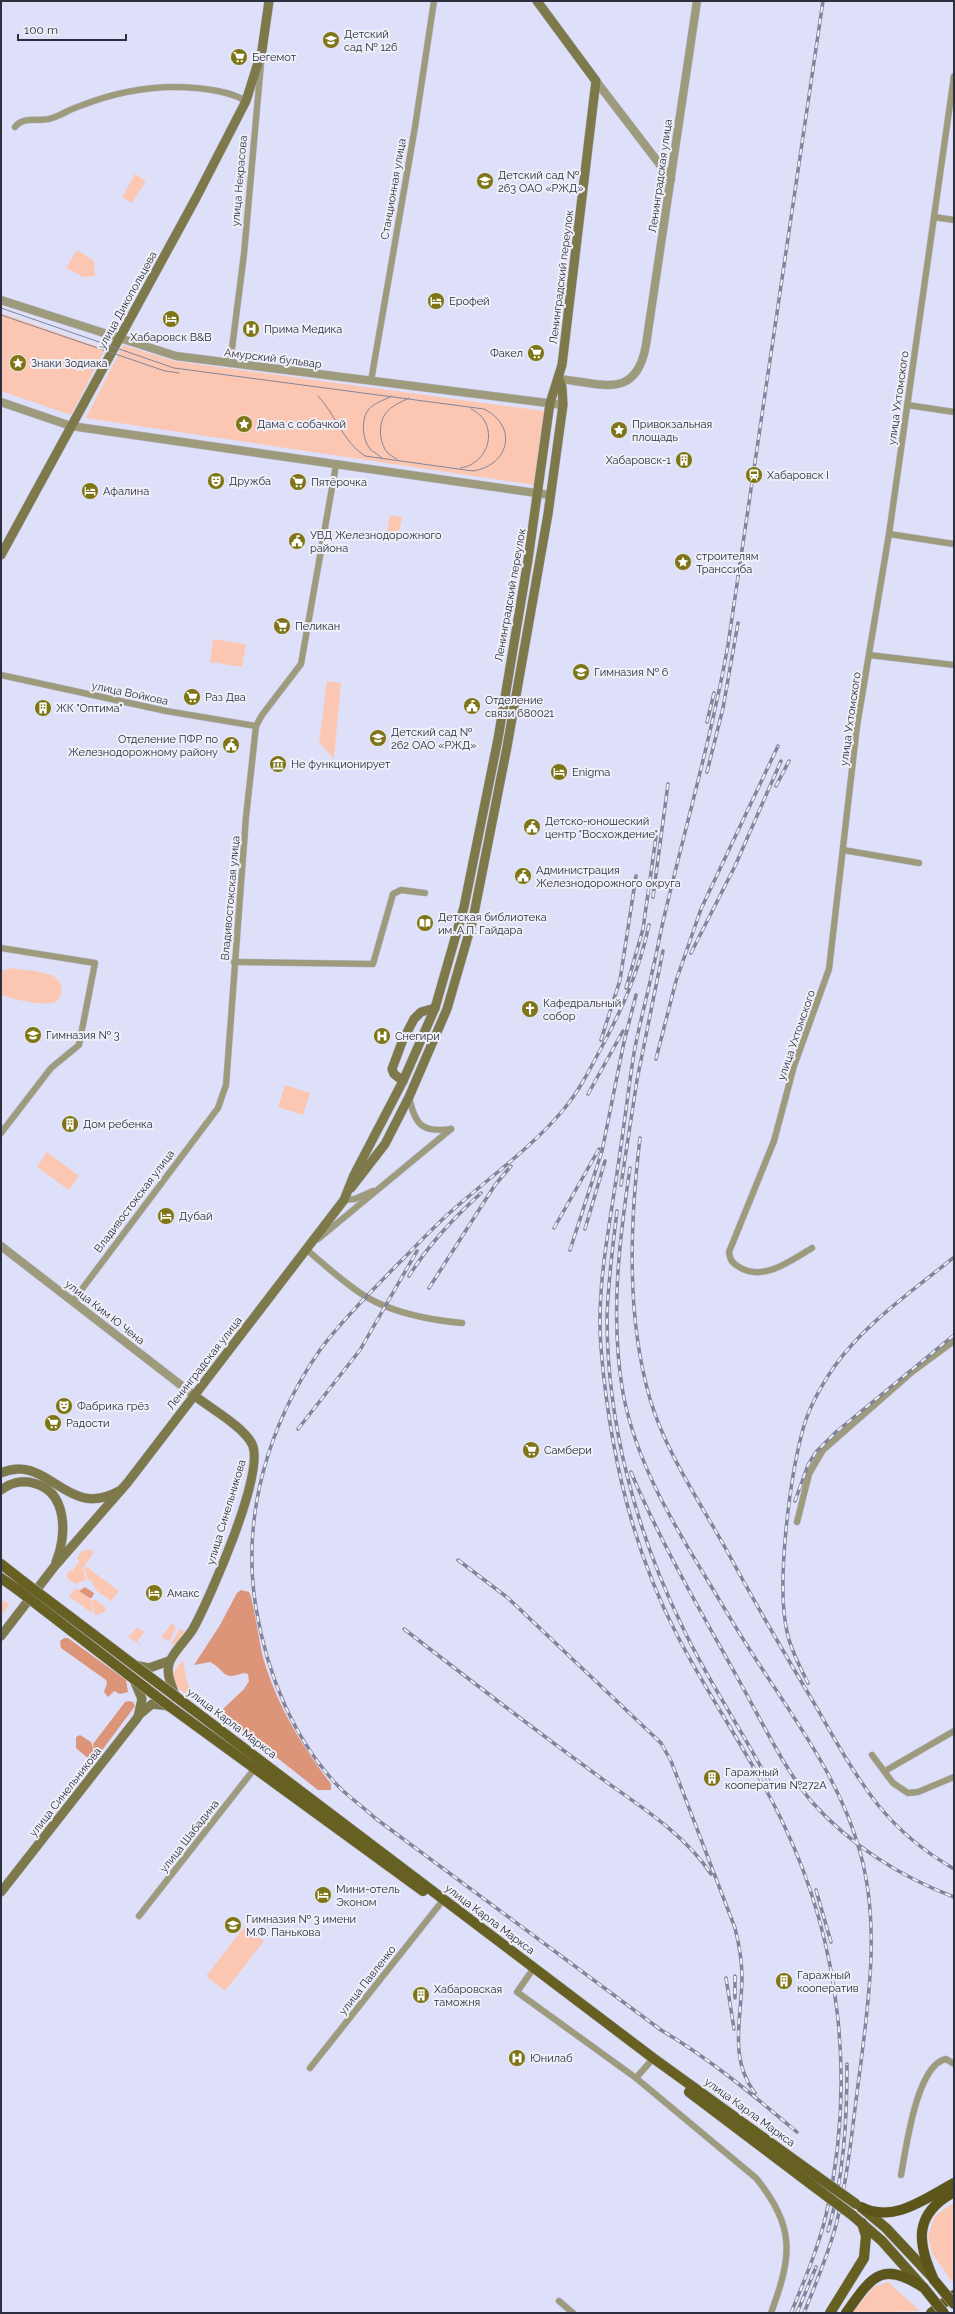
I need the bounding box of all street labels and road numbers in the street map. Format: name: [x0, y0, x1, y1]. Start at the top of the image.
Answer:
street label: Ленинградская улица: [646, 118, 675, 234]
street label: улица Некрасова: [229, 135, 250, 227]
street label: Станционная улица: [378, 137, 409, 241]
street label: Ленинградский переулок: [547, 209, 576, 345]
street label: улица Дикопольцева: [95, 249, 160, 351]
street label: Амурский бульвар: [223, 346, 323, 371]
street label: улица Ухтомского: [885, 350, 912, 446]
street label: Ленинградский переулок: [492, 527, 529, 663]
street label: улица Ухтомского: [837, 671, 864, 767]
street label: улица Войкова: [90, 679, 169, 708]
street label: Владивостокская улица: [219, 835, 242, 961]
street label: улица Ухтомского: [775, 988, 818, 1082]
street label: Владивостокская улица: [92, 1147, 177, 1255]
street label: улица Ким Ю Чена: [62, 1277, 147, 1348]
street label: Ленинградская улица: [164, 1314, 245, 1412]
street label: улица Синельникова: [204, 1458, 249, 1566]
street label: улица Карла Маркса: [184, 1686, 279, 1761]
street label: улица Синельникова: [27, 1745, 104, 1839]
street label: улица Шабадина: [157, 1797, 222, 1875]
street label: улица Карла Маркса: [442, 1882, 537, 1957]
street label: улица Павленко: [336, 1943, 399, 2018]
street label: улица Карла Маркса: [702, 2075, 797, 2150]

